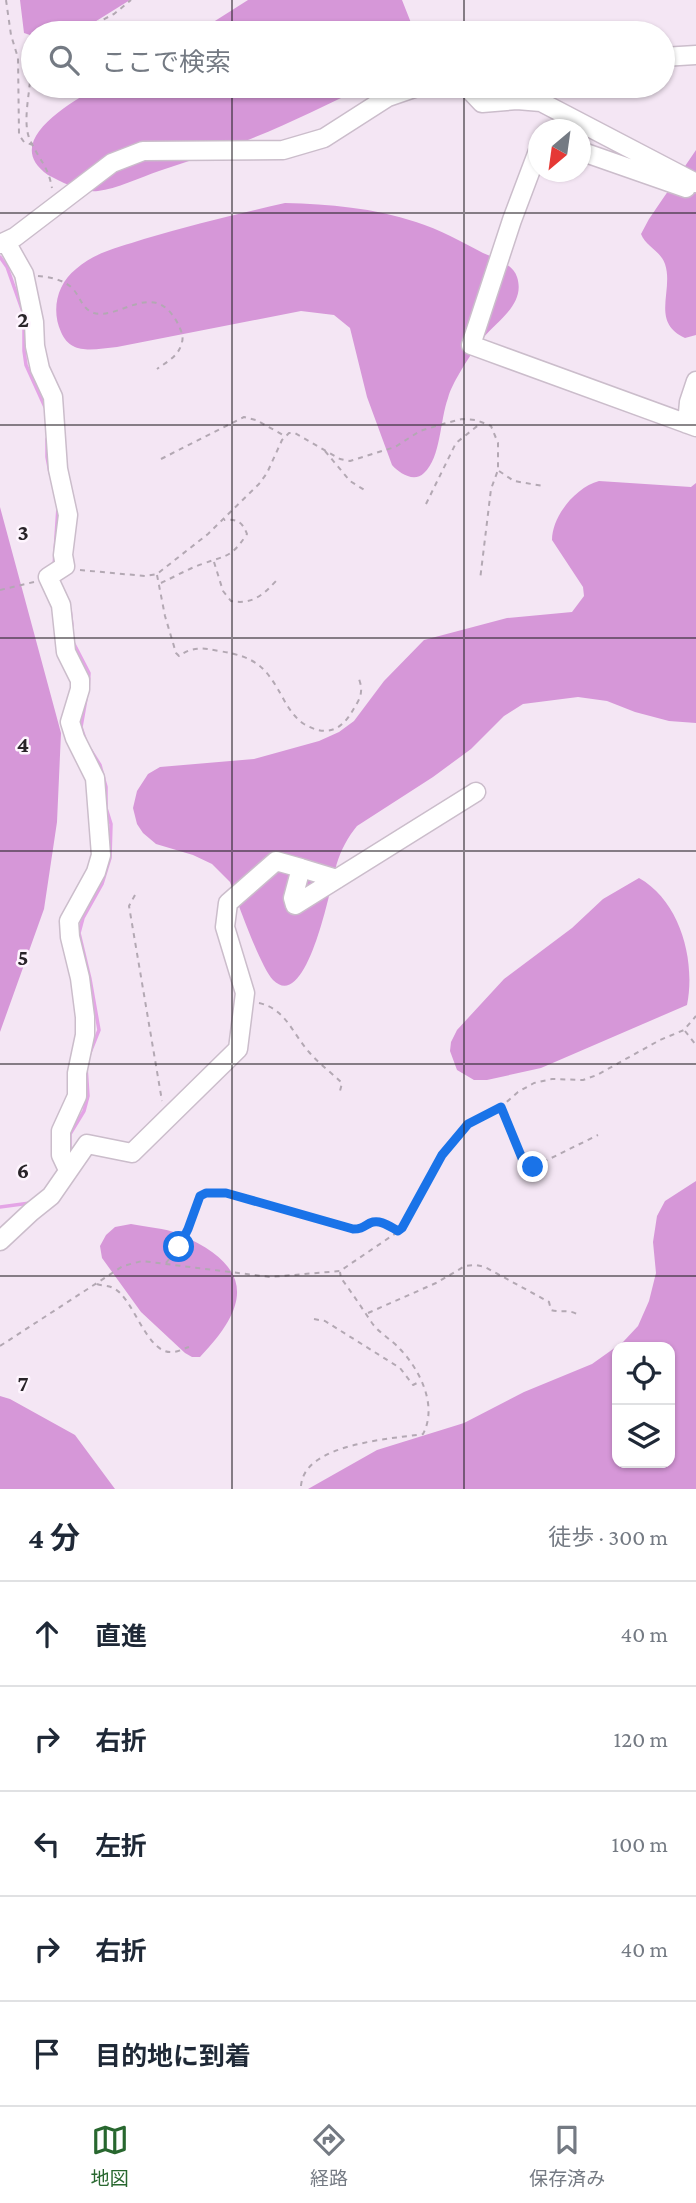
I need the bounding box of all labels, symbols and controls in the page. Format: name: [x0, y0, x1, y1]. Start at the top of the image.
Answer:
search box: [21, 21, 675, 98]
icon: search: [45, 41, 83, 79]
text: ここで検索: [101, 48, 231, 77]
north arrow: [528, 119, 591, 182]
text: 2: [17, 306, 29, 332]
text: 3: [17, 519, 29, 545]
text: 4: [17, 731, 29, 757]
text: 5: [17, 944, 29, 970]
route end: [517, 1151, 548, 1182]
text: 6: [17, 1157, 29, 1183]
route start: [163, 1231, 194, 1262]
map controls: [612, 1342, 675, 1468]
button: locate: [612, 1342, 675, 1405]
text: 7: [17, 1370, 29, 1396]
button: layers: [612, 1405, 675, 1468]
text: 4 分: [28, 1521, 80, 1554]
text: 徒歩 · 300 m: [548, 1524, 668, 1550]
icon: ahead: [28, 1615, 66, 1653]
text: 40 m: [620, 1621, 668, 1647]
text: 直進: [95, 1622, 147, 1651]
icon: right: [28, 1720, 66, 1758]
text: 120 m: [614, 1726, 668, 1752]
text: 右折: [95, 1727, 147, 1756]
icon: left: [28, 1825, 66, 1863]
text: 100 m: [612, 1831, 668, 1857]
text: 左折: [95, 1832, 147, 1861]
icon: right: [28, 1930, 66, 1968]
text: 40 m: [620, 1936, 668, 1962]
text: 右折: [95, 1937, 147, 1966]
icon: arrive: [28, 2035, 66, 2073]
text: 目的地に到着: [95, 2042, 251, 2071]
tab: 地図: [91, 2121, 129, 2190]
tab: 経路: [310, 2121, 348, 2190]
tab: 保存済み: [529, 2121, 605, 2190]

